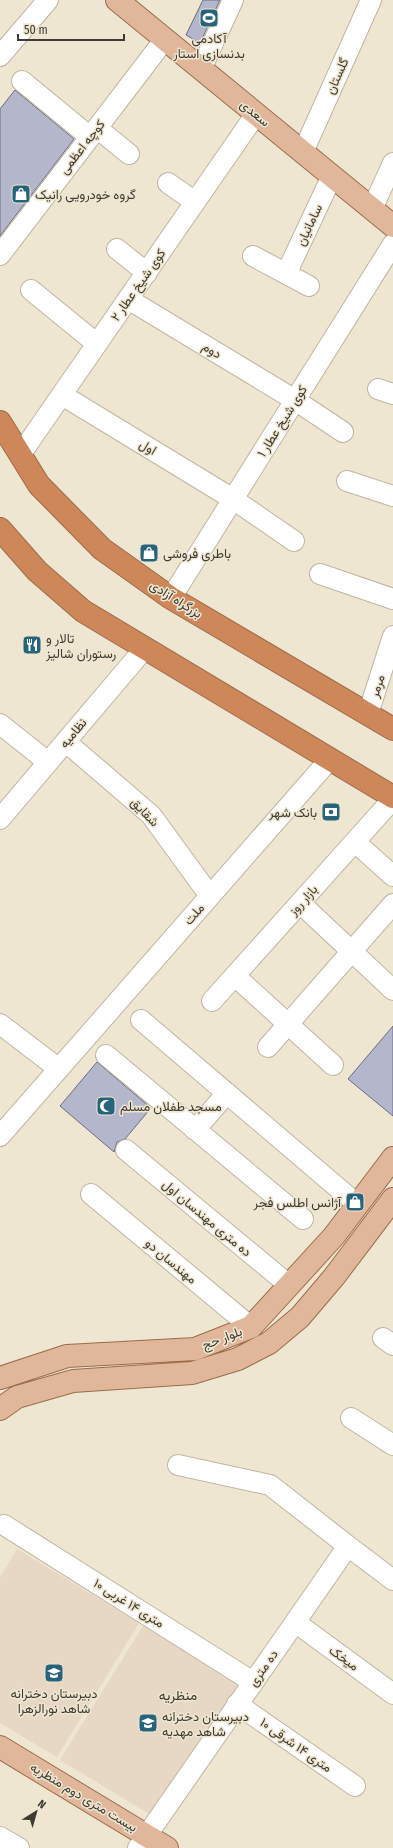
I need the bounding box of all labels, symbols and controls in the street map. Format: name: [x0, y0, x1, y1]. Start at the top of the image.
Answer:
sports icon: آکادمی بدنسازی استار: [198, 7, 220, 29]
scale bar: [18, 16, 124, 42]
text: 50 m: [24, 23, 48, 37]
place label: آکادمی بدنسازی استار: [172, 31, 245, 62]
street label: گلستان: [322, 55, 353, 97]
street label: سعدی: [237, 97, 273, 130]
street label: کوچه اعظمی: [56, 117, 110, 178]
shop icon: گروه خودرویی رانیک: [10, 183, 32, 205]
place label: گروه خودرویی رانیک: [35, 187, 136, 203]
street label: سامانیان: [293, 202, 326, 249]
street label: کوی شیخ عطار ۲: [108, 246, 170, 325]
street label: دوم: [199, 338, 224, 362]
street label: کوی شیخ عطار ۱: [254, 382, 312, 461]
street label: اول: [136, 436, 159, 459]
shop icon: باطری فروشی: [138, 542, 160, 564]
place label: باطری فروشی: [163, 546, 231, 562]
street label: بزرگراه آزادی: [147, 577, 205, 622]
place label: تالار و رستوران شالیز: [45, 631, 116, 662]
restaurant icon: تالار و رستوران شالیز: [21, 634, 43, 656]
street label: مرمر: [366, 673, 389, 700]
street label: نظامیه: [56, 715, 90, 751]
street label: شقایق: [127, 794, 162, 830]
bank icon: بانک شهر: [320, 801, 342, 823]
place label: بانک شهر: [268, 805, 317, 821]
street label: بازار روز: [285, 882, 321, 920]
street label: ملت: [181, 900, 207, 928]
mosque icon: مسجد طفلان مسلم: [95, 1095, 117, 1117]
place label: مسجد طفلان مسلم: [120, 1099, 222, 1115]
street label: ده متری مهندسان اول: [159, 1176, 255, 1260]
shop icon: آژانس اطلس فجر: [344, 1191, 366, 1213]
place label: آژانس اطلس فجر: [253, 1195, 342, 1211]
street label: مهندسان دو: [142, 1235, 200, 1288]
street label: بلوار حج: [200, 1323, 245, 1354]
street label: ۱۰ متری ۱۴ غربی: [90, 1575, 167, 1632]
street label: میخک: [326, 1642, 362, 1674]
street label: ده متری: [245, 1647, 282, 1690]
school or university icon: دبیرستان دخترانه شاهد نورالزهرا: [43, 1662, 65, 1684]
place label: دبیرستان دخترانه شاهد نورالزهرا: [11, 1686, 97, 1717]
district label: منظریه: [159, 1687, 197, 1704]
place label: دبیرستان دخترانه شاهد مهدیه: [162, 1709, 249, 1740]
school or university icon: دبیرستان دخترانه شاهد مهدیه: [137, 1712, 159, 1734]
street label: ۱۰ متری ۱۴ شرقی: [257, 1715, 335, 1776]
street label: بیست متری دوم منظریه: [27, 1759, 140, 1836]
north arrow: [16, 1792, 56, 1832]
text: N: [35, 1797, 48, 1812]

